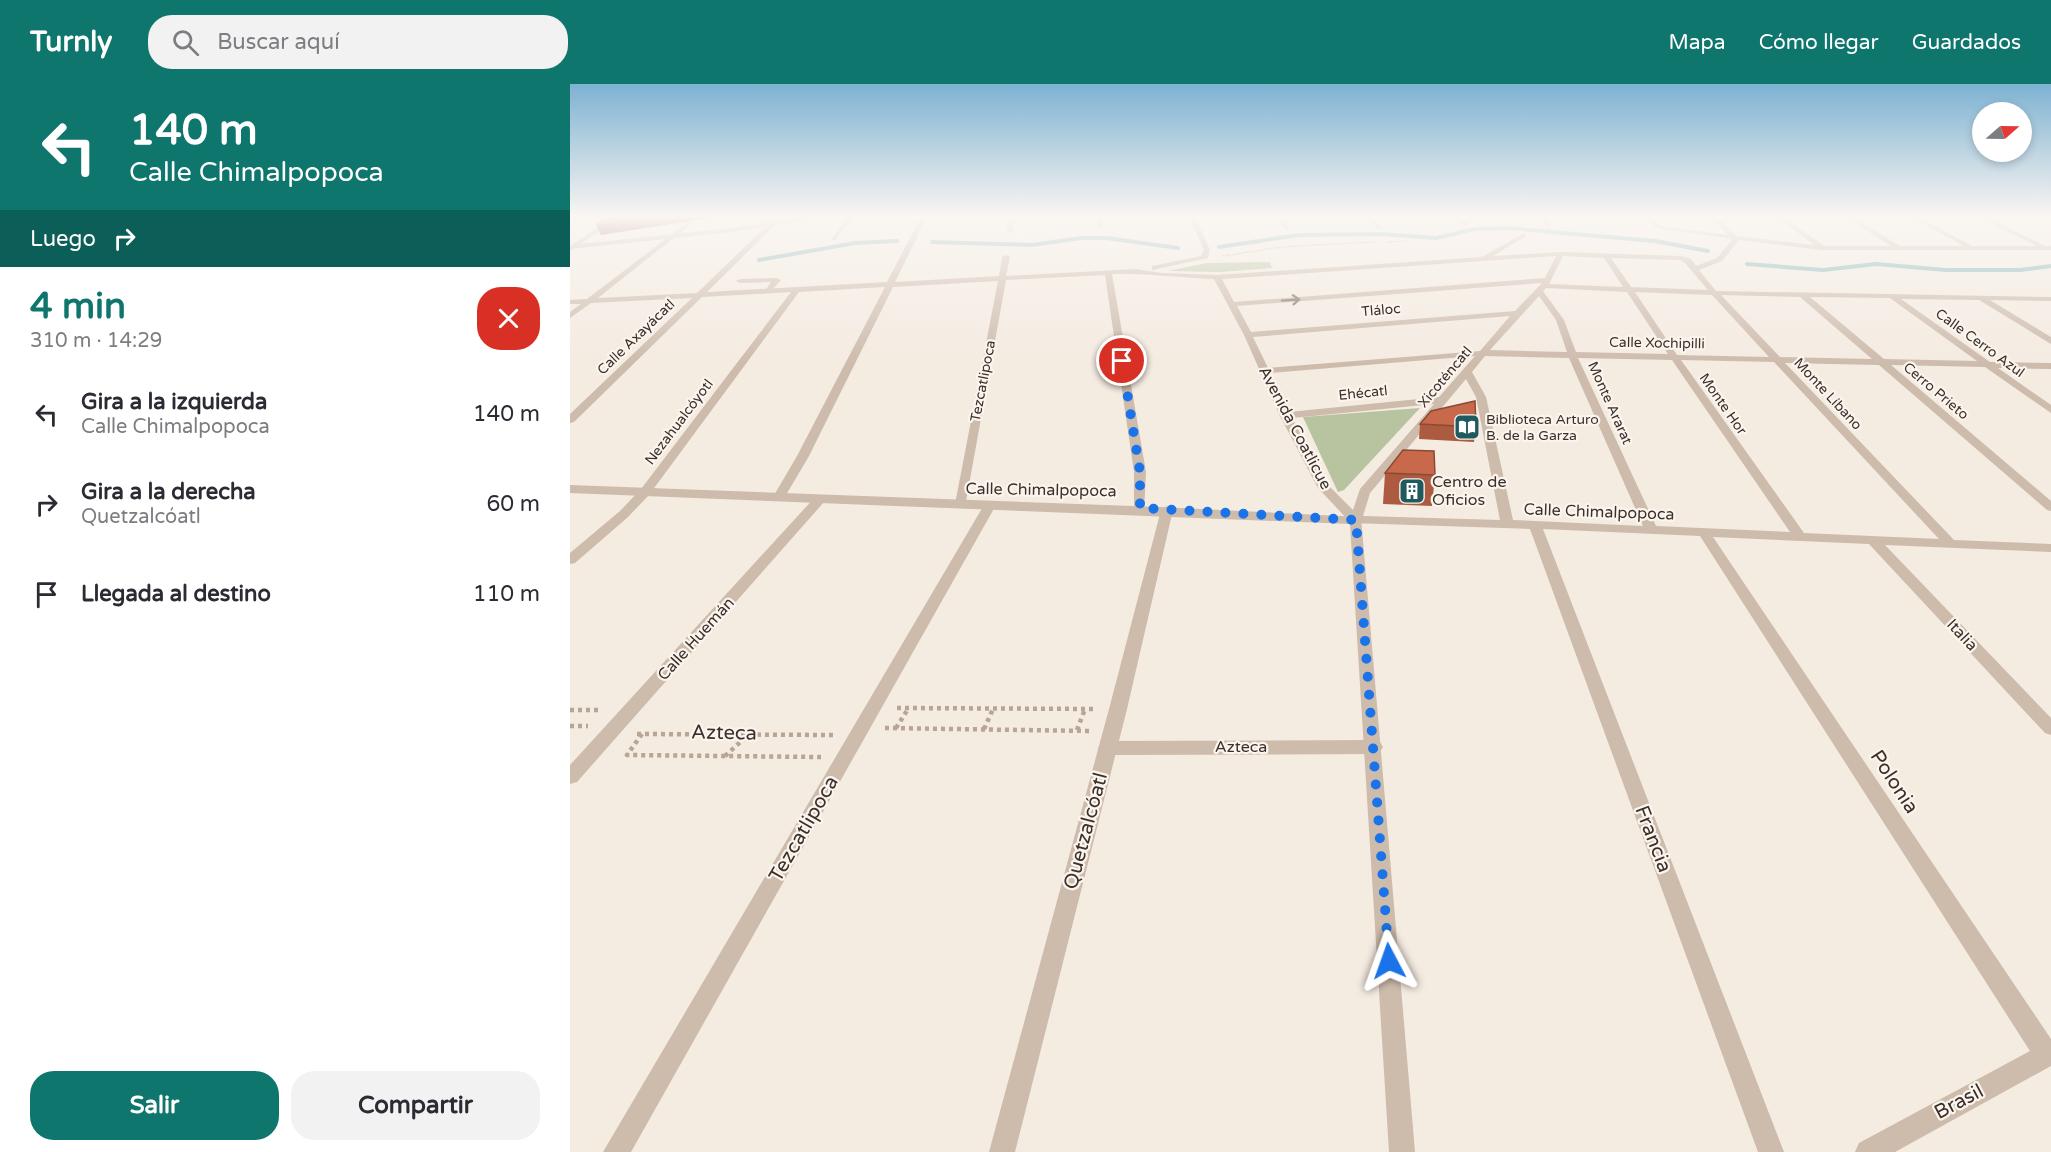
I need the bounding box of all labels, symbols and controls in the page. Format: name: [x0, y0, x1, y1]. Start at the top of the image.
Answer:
search box: [148, 15, 568, 69]
text: Turnly: [30, 25, 112, 59]
icon: search: [169, 26, 202, 59]
text: Buscar aquí: [217, 29, 340, 55]
text: Mapa: [1668, 30, 1726, 55]
text: Cómo llegar: [1759, 30, 1879, 55]
text: Guardados: [1912, 30, 2021, 55]
north arrow: [1972, 102, 2032, 162]
map controls: [1972, 102, 2032, 162]
text: 140 m: [129, 105, 258, 156]
icon: left: [30, 108, 108, 186]
text: Calle Chimalpopoca: [129, 156, 384, 189]
icon: right: [108, 222, 141, 255]
text: Luego: [30, 226, 96, 252]
text: 4 min: [30, 285, 126, 328]
button: close: [477, 287, 540, 350]
one-way arrow: [1280, 294, 1300, 305]
street label: Calle Axayácatl: [594, 296, 678, 378]
street label: Tláloc: [1361, 300, 1401, 320]
street label: Calle Cerro Azul: [1932, 305, 2028, 381]
text: 310 m · 14:29: [30, 329, 162, 353]
street label: Calle Xochipilli: [1609, 334, 1705, 352]
pin: [1096, 335, 1147, 386]
street label: Tezcatlipoca: [967, 339, 999, 423]
street label: Xicoténcatl: [1415, 343, 1475, 411]
icon: arrive: [1105, 344, 1138, 377]
street label: Monte Líbano: [1790, 354, 1866, 434]
street label: Monte Ararat: [1584, 359, 1636, 448]
street label: Cerro Prieto: [1900, 359, 1972, 423]
street label: Avenida Coatlicue: [1254, 363, 1336, 493]
street label: Monte Hor: [1696, 370, 1751, 439]
street label: Nezahualcóyotl: [641, 376, 717, 468]
street label: Ehécatl: [1338, 382, 1388, 404]
text: Gira a la izquierda: [81, 389, 267, 415]
icon: left: [30, 398, 63, 431]
text: 140 m: [473, 401, 540, 427]
place label: Biblioteca Arturo B. de la Garza: [1486, 411, 1599, 444]
library icon: Biblioteca Arturo B. de la Garza: [1452, 412, 1482, 442]
text: Calle Chimalpopoca: [81, 415, 270, 439]
place label: Centro de Oficios: [1432, 472, 1507, 510]
building icon: Centro de Oficios: [1397, 476, 1427, 506]
text: Gira a la derecha: [81, 479, 256, 505]
street label: Calle Chimalpopoca: [965, 479, 1117, 501]
icon: right: [30, 488, 63, 521]
text: 60 m: [486, 491, 540, 517]
street label: Calle Chimalpopoca: [1523, 499, 1675, 525]
text: Quetzalcóatl: [81, 505, 201, 529]
icon: arrive: [30, 578, 63, 611]
text: Llegada al destino: [81, 581, 271, 607]
text: 110 m: [473, 581, 540, 607]
street label: Calle Huemán: [653, 593, 739, 685]
street label: Italia: [1942, 615, 1982, 655]
street label: Azteca: [691, 720, 757, 746]
street label: Azteca: [1215, 737, 1267, 757]
street label: Polonia: [1865, 746, 1923, 818]
street label: Quetzalcóatl: [1059, 770, 1113, 892]
street label: Tezcatlipoca: [764, 772, 844, 886]
street label: Francia: [1629, 802, 1677, 876]
position arrow: [1357, 929, 1421, 993]
button: Salir: [30, 1071, 279, 1140]
button: Compartir: [291, 1071, 540, 1140]
street label: Brasil: [1930, 1079, 1988, 1125]

